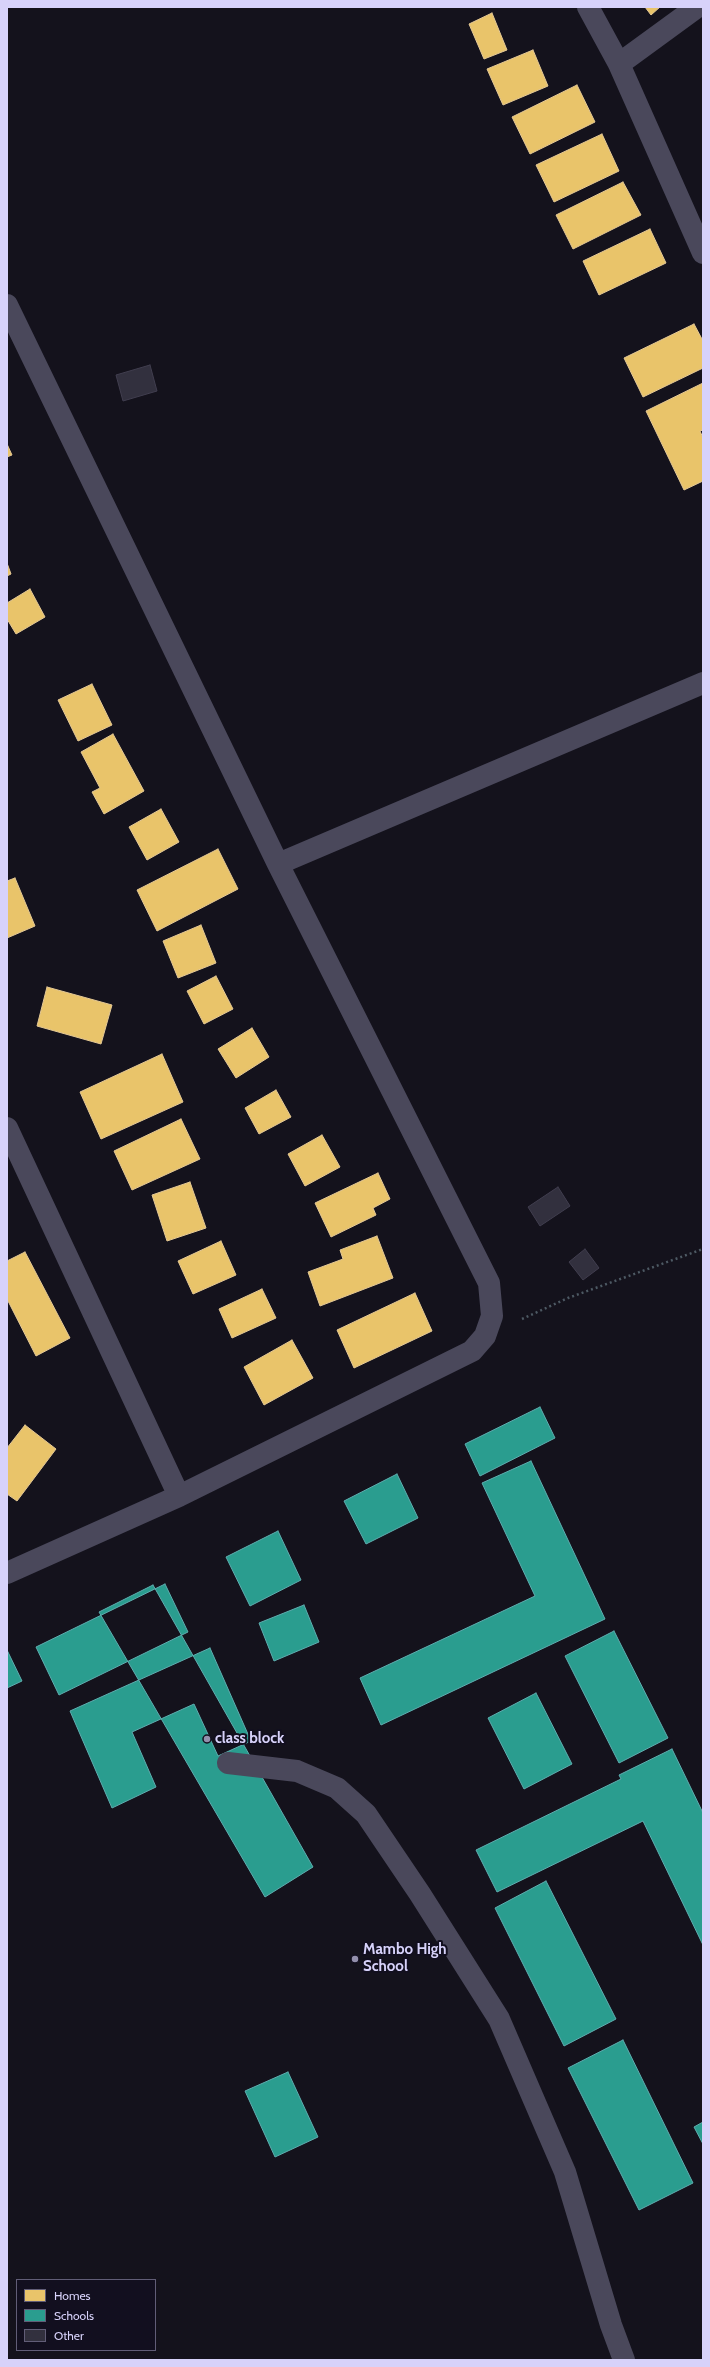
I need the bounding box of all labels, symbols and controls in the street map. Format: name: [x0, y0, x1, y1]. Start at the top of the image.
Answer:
place label: class block: [215, 1730, 284, 1748]
marker: class block: [202, 1734, 212, 1744]
place label: Mambo High School: [363, 1941, 447, 1976]
marker: Mambo High School: [350, 1954, 360, 1964]
legend: [16, 2279, 156, 2351]
text: Homes: [54, 2288, 91, 2303]
text: Schools: [54, 2308, 94, 2323]
text: Other: [54, 2328, 84, 2343]

